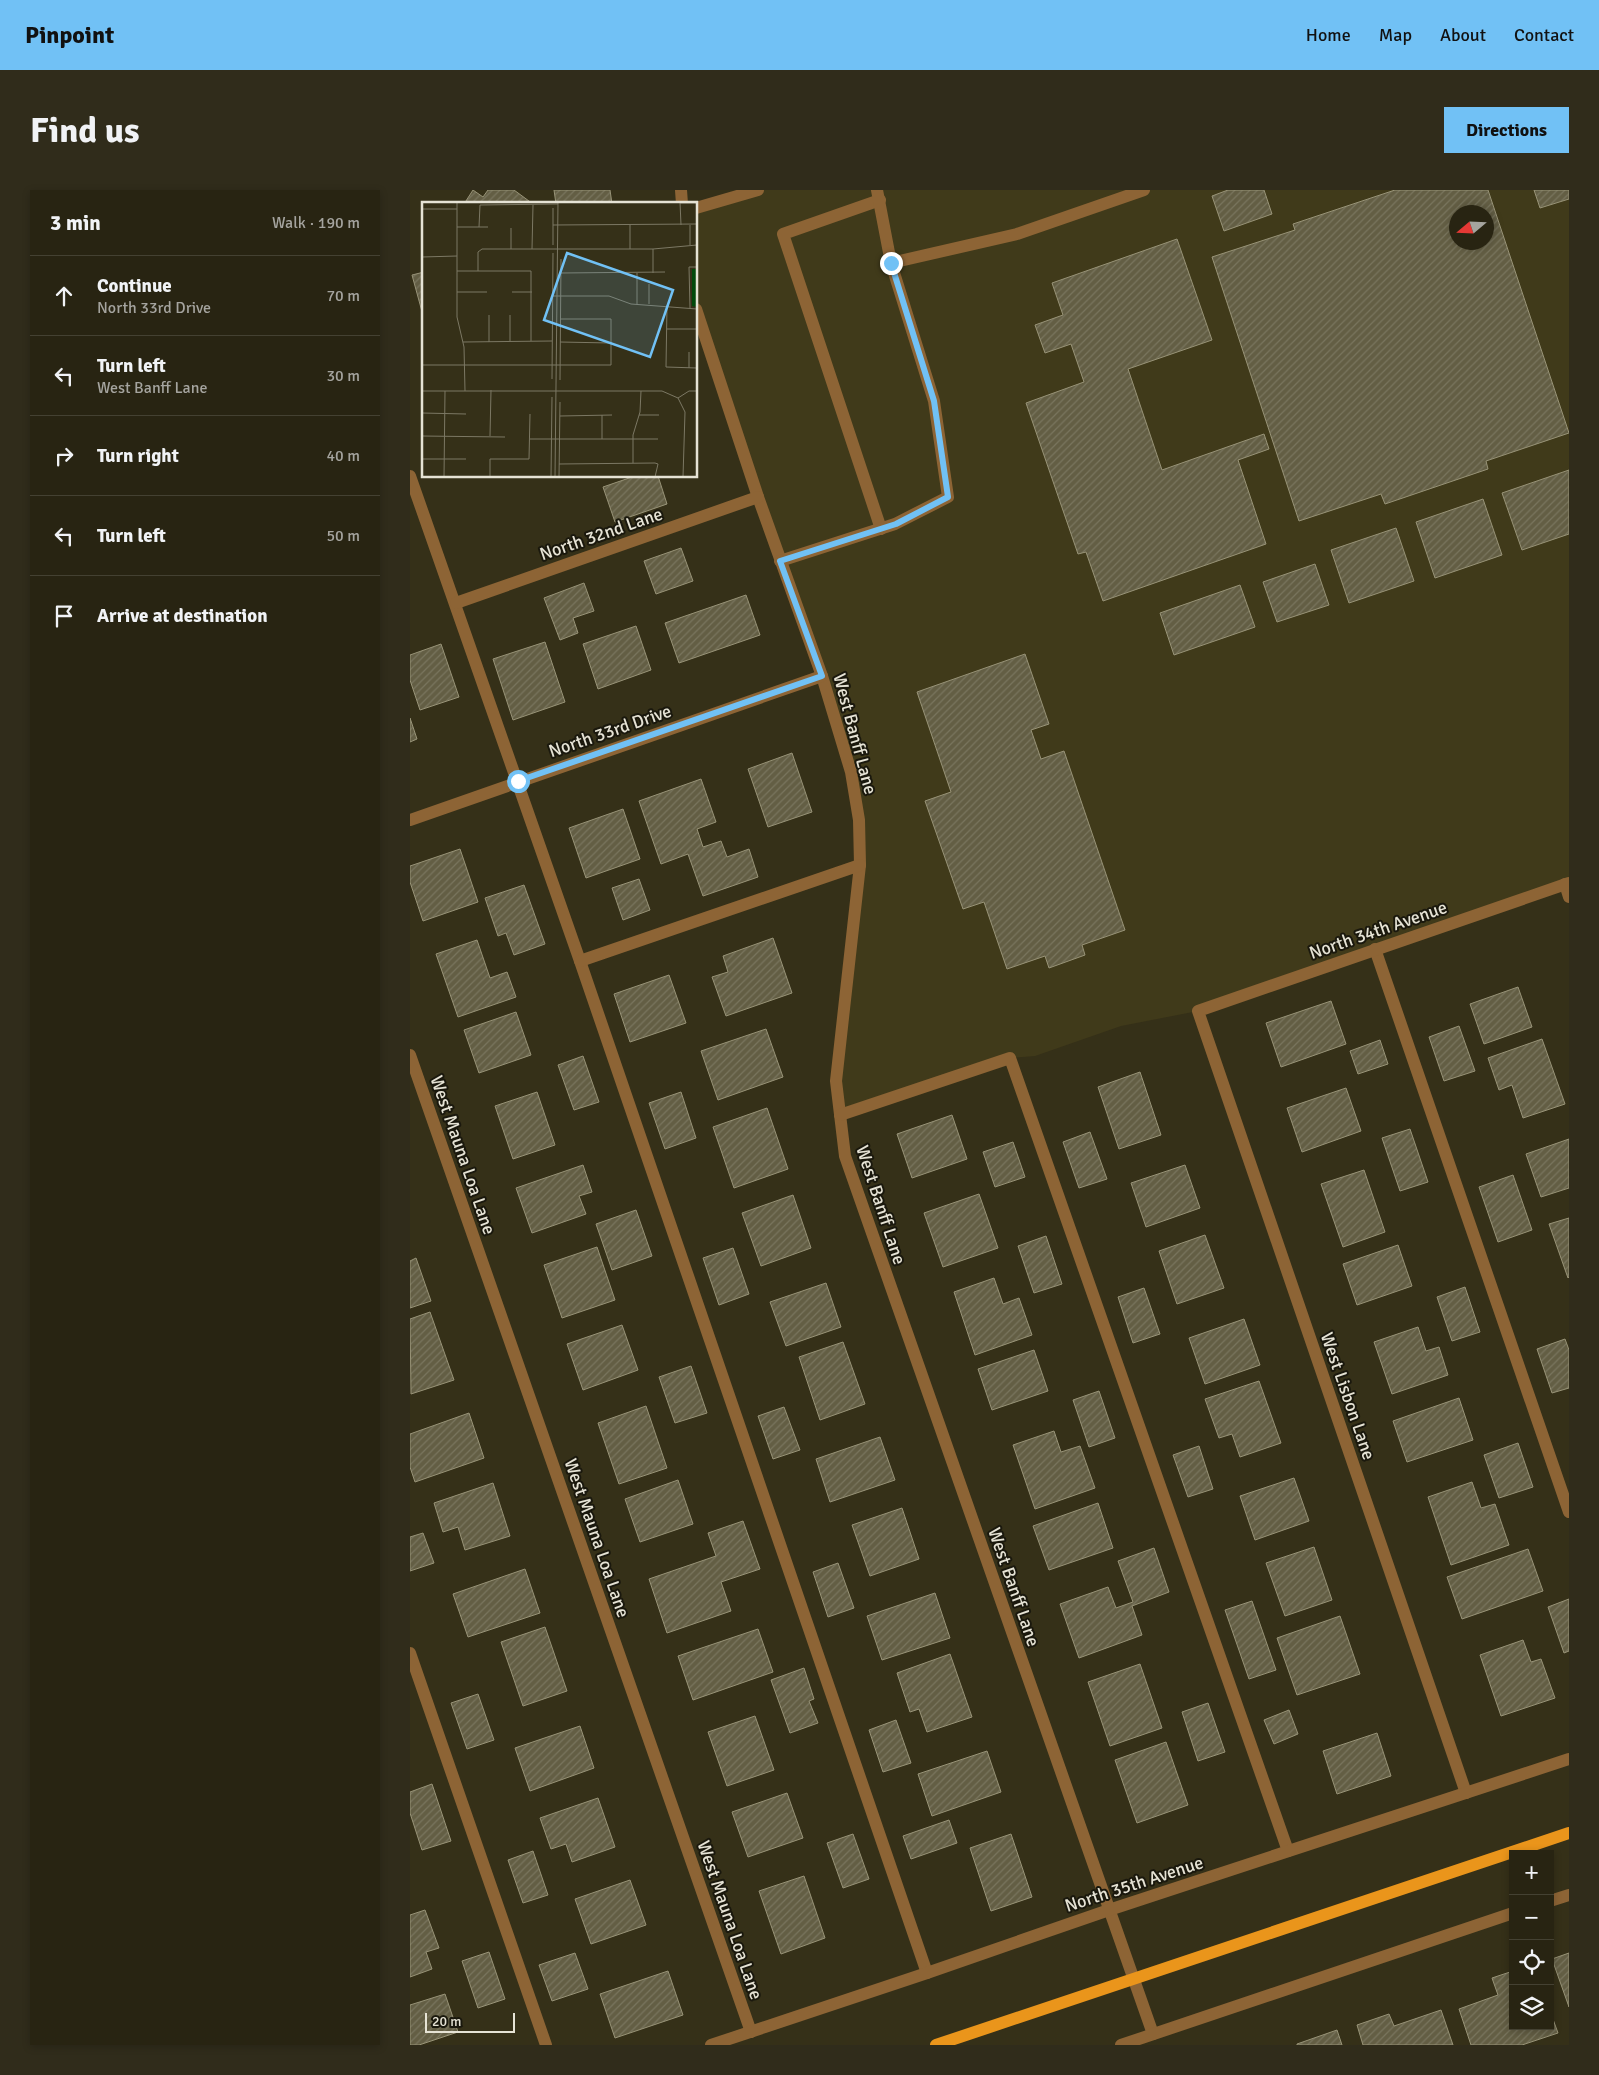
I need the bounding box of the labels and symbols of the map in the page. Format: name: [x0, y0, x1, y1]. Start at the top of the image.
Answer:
inset map: [422, 202, 698, 478]
north arrow: [1449, 205, 1494, 250]
route end: [880, 252, 903, 275]
street label: North 32nd Lane: [537, 503, 665, 565]
street label: West Banff Lane: [828, 671, 882, 797]
street label: North 33rd Drive: [546, 700, 674, 762]
route start: [507, 770, 530, 793]
street label: North 34th Avenue: [1306, 896, 1450, 964]
street label: West Mauna Loa Lane: [425, 1073, 501, 1237]
street label: West Banff Lane: [851, 1143, 911, 1267]
street label: West Lisbon Lane: [1316, 1329, 1380, 1463]
street label: West Mauna Loa Lane: [559, 1456, 635, 1620]
street label: West Banff Lane: [983, 1525, 1045, 1649]
street label: West Mauna Loa Lane: [692, 1838, 768, 2002]
street label: North 35th Avenue: [1062, 1851, 1206, 1917]
scale bar: [425, 2010, 515, 2033]

